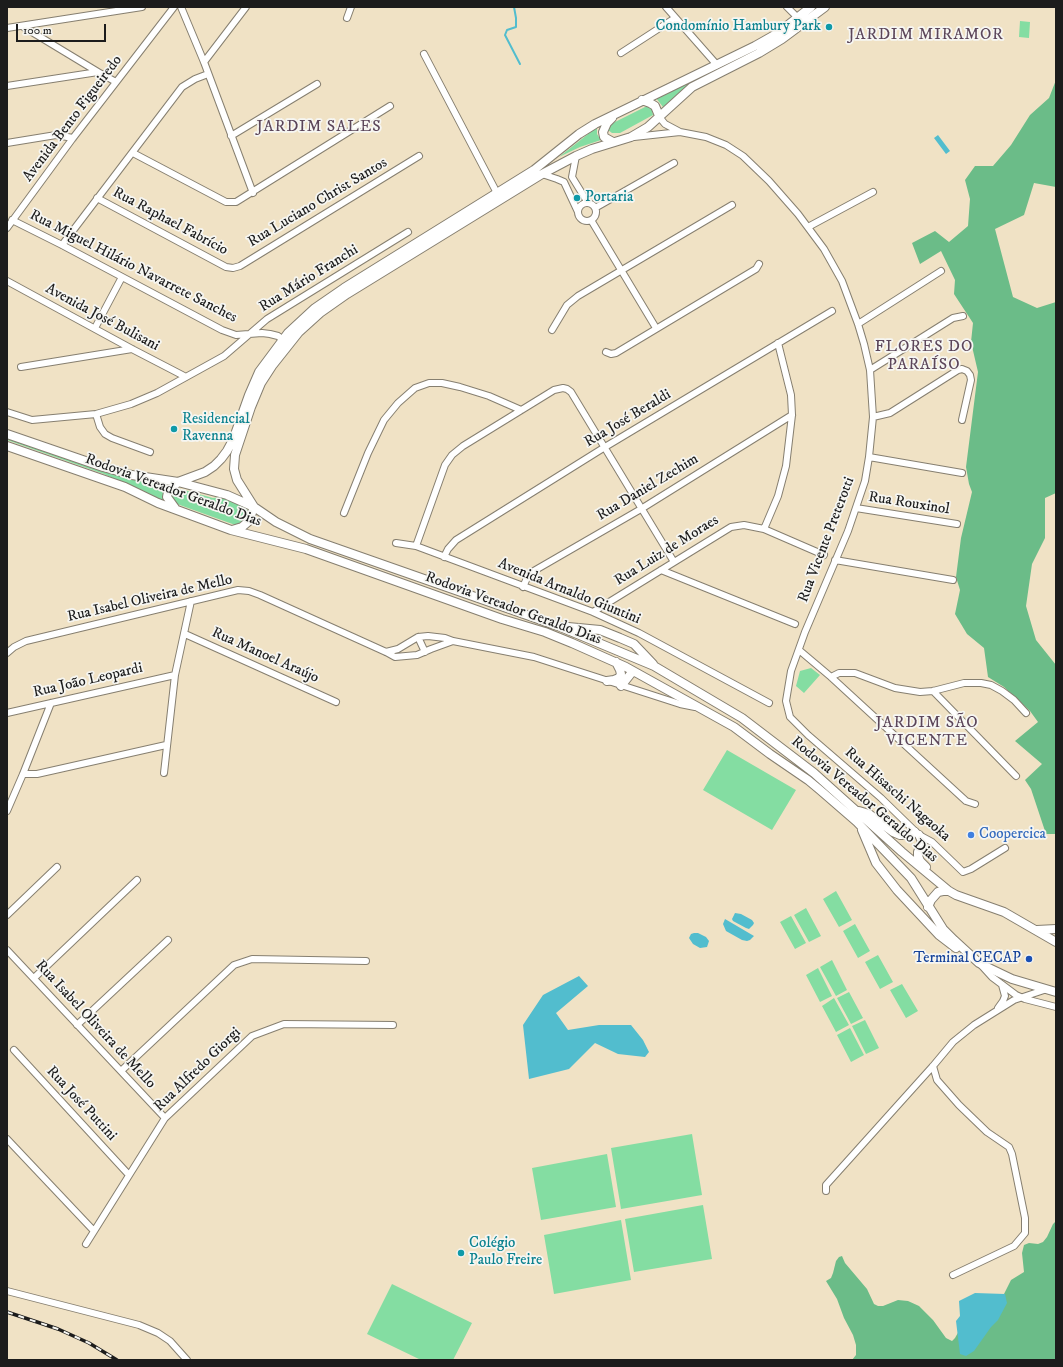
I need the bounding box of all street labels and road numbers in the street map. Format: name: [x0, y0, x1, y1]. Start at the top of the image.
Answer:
street label: Avenida Bento Figueiredo: [20, 52, 126, 186]
street label: Rua Luciano Christ Santos: [245, 154, 391, 252]
street label: Rua Raphael Fabrício: [109, 184, 231, 260]
street label: Rua Miguel Hilário Navarrete Sanches: [26, 207, 240, 327]
street label: Rua Mário Franchi: [256, 241, 362, 317]
street label: Avenida José Bulisani: [42, 280, 162, 356]
street label: Rua José Beraldi: [581, 386, 675, 452]
street label: Rodovia Vereador Geraldo Dias: [82, 451, 264, 531]
street label: Rua Daniel Zechim: [594, 451, 702, 525]
street label: Rua Vicente Preterotti: [795, 475, 859, 605]
street label: Rua Rouxinol: [867, 489, 951, 519]
street label: Rua Luiz de Moraes: [612, 512, 722, 590]
street label: Avenida Arnaldo Giuntini: [495, 555, 643, 629]
street label: Rodovia Vereador Geraldo Dias: [422, 569, 604, 649]
street label: Rua Isabel Oliveira de Mello: [66, 571, 234, 627]
street label: Rua Manoel Araújo: [209, 624, 321, 688]
street label: Rua João Leopardi: [32, 660, 144, 702]
street label: Rodovia Vereador Geraldo Dias: [787, 733, 941, 867]
street label: Rua Hisaschi Nagaoka: [840, 744, 954, 846]
street label: Rua Isabel Oliveira de Mello: [31, 957, 159, 1093]
street label: Rua Alfredo Giorgi: [151, 1024, 245, 1116]
street label: Rua José Puttini: [42, 1063, 120, 1145]

